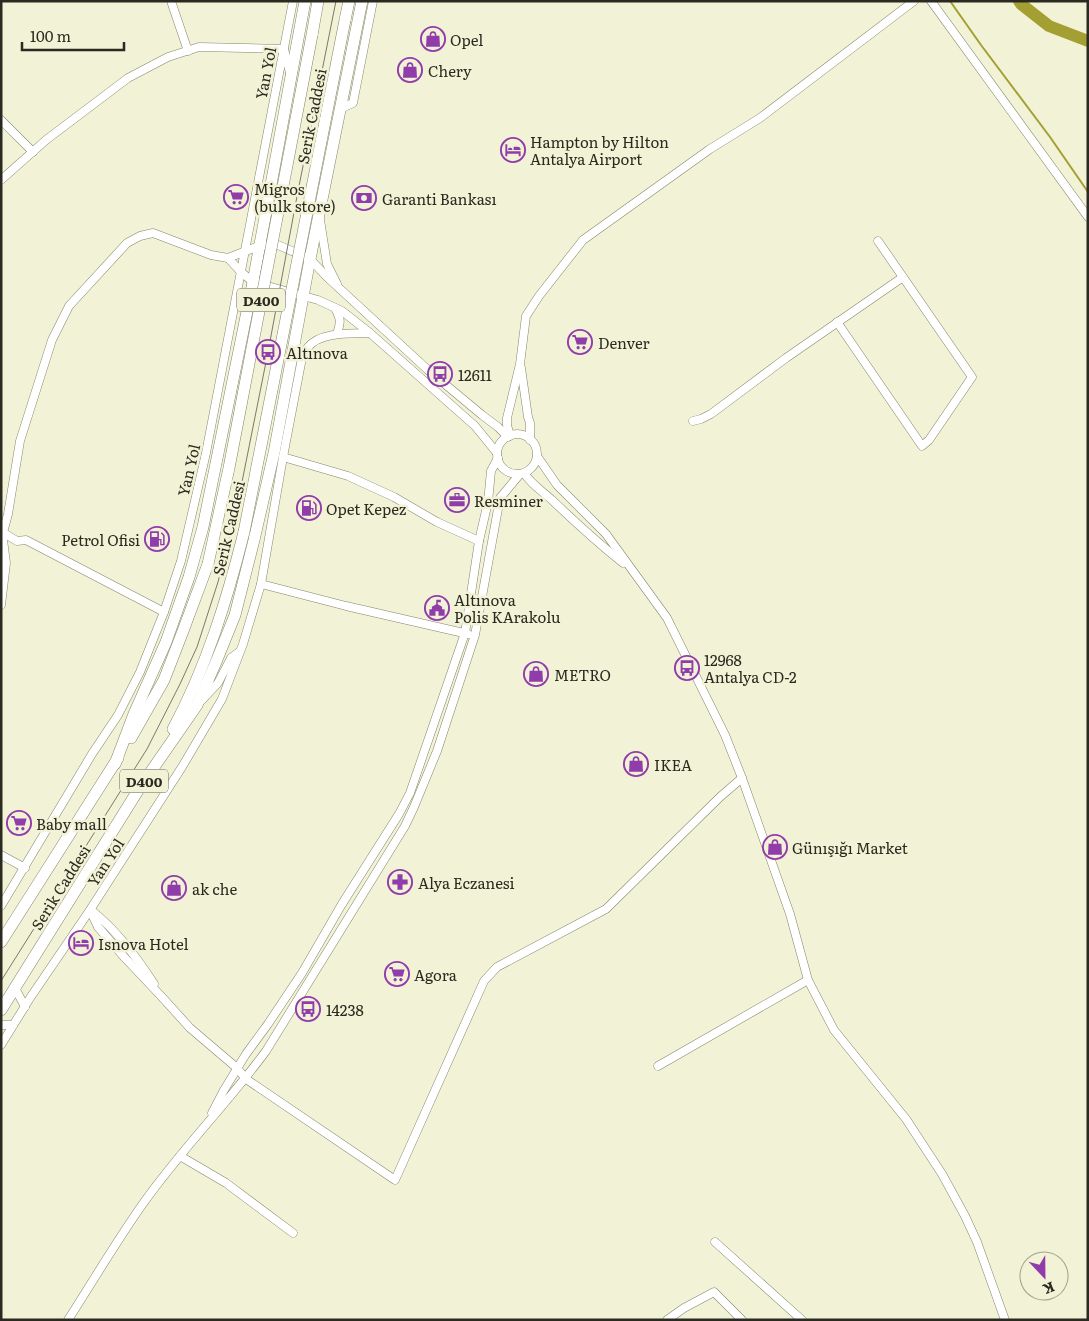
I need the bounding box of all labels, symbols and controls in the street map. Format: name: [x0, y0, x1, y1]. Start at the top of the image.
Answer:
scale bar: [22, 20, 125, 52]
text: 100 m: [30, 24, 71, 47]
shop icon: Opel: [420, 26, 446, 52]
place label: Opel: [450, 28, 483, 51]
street label: Yan Yol: [249, 45, 281, 101]
shop icon: Chery: [397, 57, 423, 83]
place label: Chery: [428, 59, 472, 82]
street label: Serik Caddesi: [290, 66, 332, 166]
place label: Hampton by Hilton Antalya Airport: [530, 130, 669, 170]
hotel icon: Hampton by Hilton Antalya Airport: [500, 137, 526, 163]
place label: Migros (bulk store): [254, 177, 336, 217]
supermarket icon: Migros (bulk store): [223, 184, 249, 210]
bank icon: Garanti Bankası: [351, 185, 377, 211]
place label: Garanti Bankası: [382, 187, 496, 210]
road number: D400: [237, 288, 285, 312]
supermarket icon: Denver: [567, 329, 593, 355]
place label: Denver: [598, 331, 650, 354]
bus stop icon: Altınova: [255, 339, 281, 365]
place label: Altınova: [286, 341, 349, 364]
bus stop icon: 12611: [427, 361, 453, 387]
place label: 12611: [458, 363, 492, 386]
street label: Yan Yol: [171, 442, 205, 498]
street label: Serik Caddesi: [206, 478, 250, 578]
office icon: Resminer: [444, 487, 470, 513]
place label: Resminer: [474, 489, 543, 512]
fuel station icon: Opet Kepez: [296, 495, 322, 521]
place label: Opet Kepez: [326, 497, 406, 520]
fuel station icon: Petrol Ofisi: [144, 526, 170, 552]
place label: Petrol Ofisi: [61, 528, 140, 551]
place label: Altınova Polis KArakolu: [454, 588, 561, 628]
public building icon: Altınova Polis KArakolu: [424, 595, 450, 621]
place label: 12968 Antalya CD-2: [704, 648, 797, 688]
bus stop icon: 12968 Antalya CD-2: [674, 655, 700, 681]
shop icon: METRO: [523, 661, 549, 687]
place label: METRO: [554, 663, 611, 686]
shop icon: IKEA: [623, 751, 649, 777]
place label: IKEA: [654, 753, 692, 776]
road number: D400: [120, 769, 168, 792]
supermarket icon: Baby mall: [6, 810, 32, 836]
place label: Baby mall: [36, 812, 107, 835]
street label: Yan Yol: [81, 834, 129, 890]
shop icon: Günışığı Market: [762, 834, 788, 860]
place label: Günışığı Market: [792, 836, 908, 859]
street label: Serik Caddesi: [25, 840, 95, 934]
pharmacy icon: Alya Eczanesi: [387, 869, 413, 895]
place label: Alya Eczanesi: [418, 871, 515, 894]
shop icon: ak che: [161, 875, 187, 901]
place label: ak che: [192, 877, 237, 900]
hotel icon: Isnova Hotel: [68, 930, 94, 956]
place label: Isnova Hotel: [98, 932, 189, 955]
supermarket icon: Agora: [384, 961, 410, 987]
place label: Agora: [414, 963, 458, 986]
bus stop icon: 14238: [295, 996, 321, 1022]
place label: 14238: [326, 998, 364, 1021]
north arrow: [1019, 1251, 1069, 1301]
text: K: [1040, 1278, 1058, 1300]

